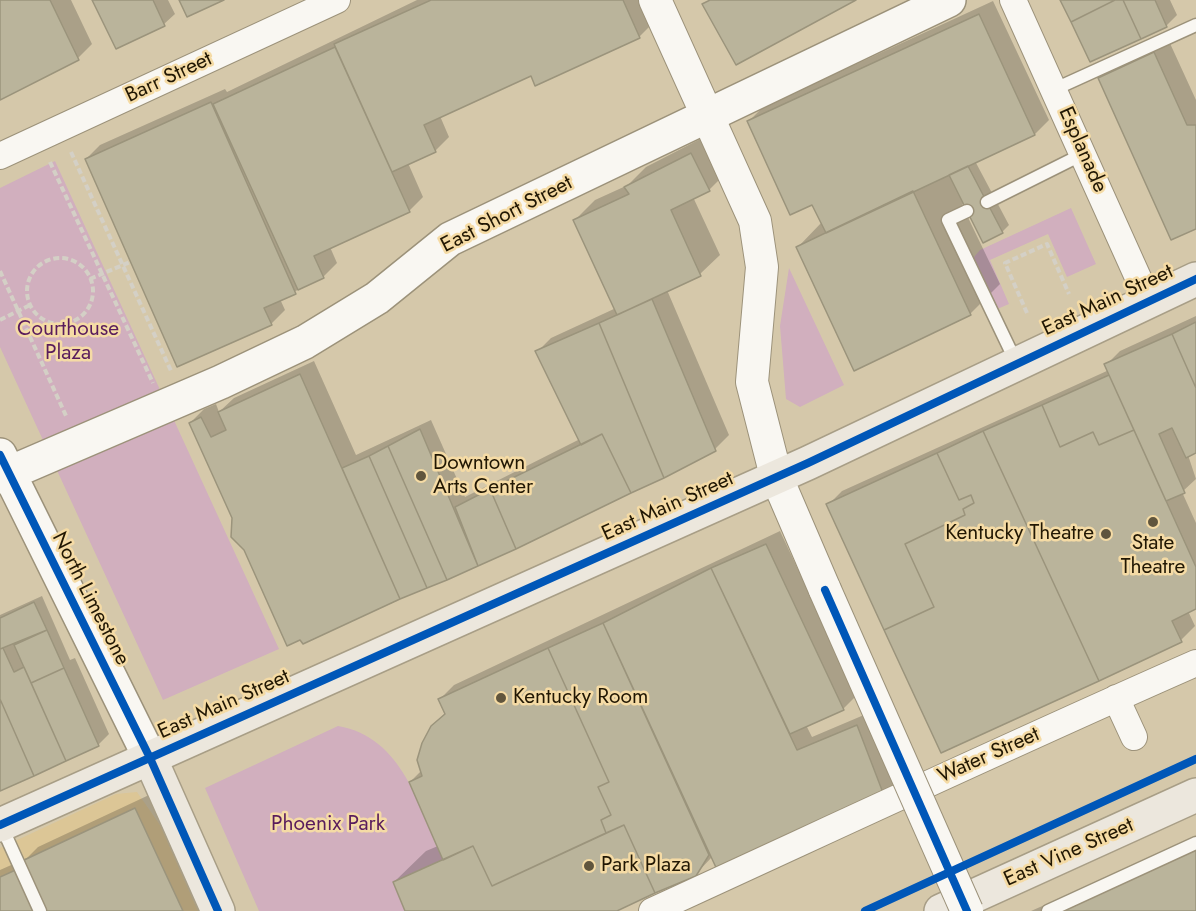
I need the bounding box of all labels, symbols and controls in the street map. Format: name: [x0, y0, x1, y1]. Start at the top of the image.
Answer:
street label: Barr Street: [122, 47, 216, 109]
street label: Esplanade: [1052, 103, 1112, 197]
street label: East Short Street: [437, 171, 577, 259]
street label: East Main Street: [1039, 260, 1177, 342]
park label: Courthouse Plaza: [17, 317, 119, 367]
place label: Downtown Arts Center: [433, 451, 533, 501]
street label: East Main Street: [598, 467, 738, 547]
marker: Downtown Arts Center: [414, 469, 428, 483]
marker: State Theatre: [1146, 515, 1160, 529]
place label: Kentucky Theatre: [945, 521, 1094, 547]
marker: Kentucky Theatre: [1099, 527, 1113, 541]
street label: North Limestone: [46, 528, 134, 670]
place label: State Theatre: [1121, 531, 1185, 581]
street label: East Main Street: [154, 665, 294, 745]
place label: Kentucky Room: [513, 685, 648, 711]
marker: Kentucky Room: [494, 691, 508, 705]
street label: Water Street: [934, 722, 1044, 790]
park label: Phoenix Park: [271, 812, 385, 838]
street label: East Vine Street: [1000, 813, 1138, 893]
place label: Park Plaza: [601, 853, 691, 879]
marker: Park Plaza: [582, 859, 596, 873]

